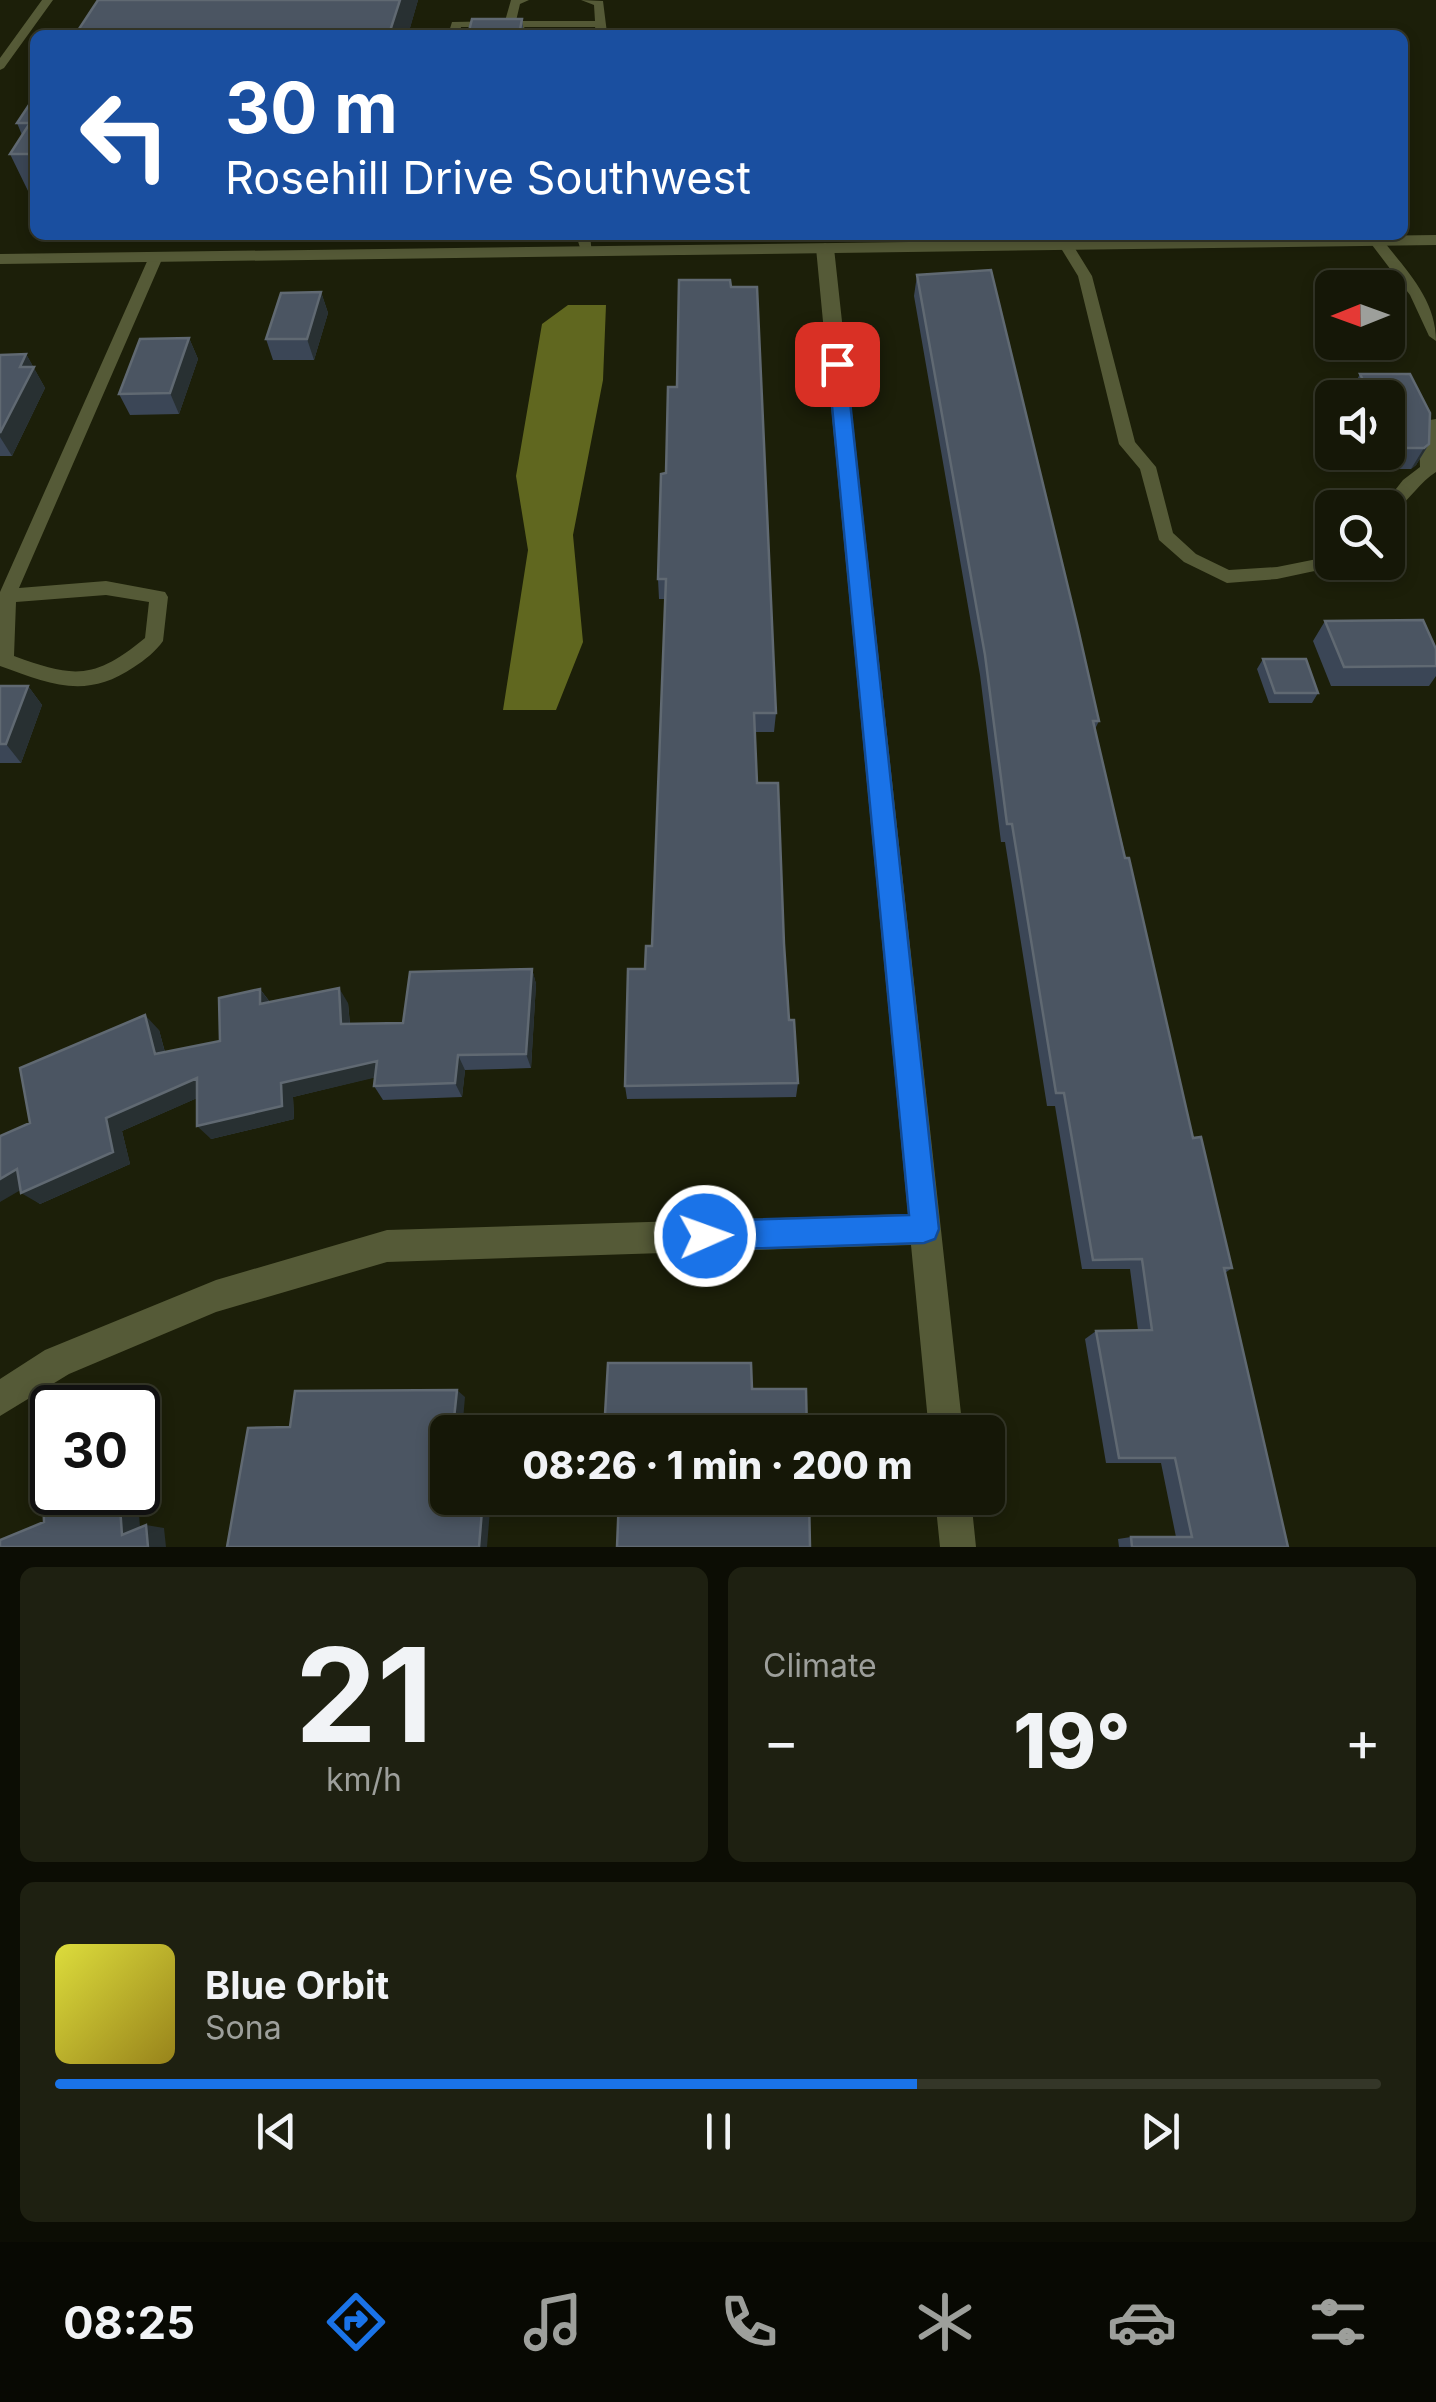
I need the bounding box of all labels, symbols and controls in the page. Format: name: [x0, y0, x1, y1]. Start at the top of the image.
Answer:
text: 30 m: [225, 65, 398, 150]
icon: left: [60, 70, 190, 200]
text: Rosehill Drive Southwest: [225, 150, 751, 205]
north arrow: [1315, 270, 1405, 360]
map controls: [1315, 270, 1405, 580]
pin: [795, 322, 880, 407]
icon: arrive: [810, 337, 865, 392]
button: sound: [1315, 380, 1405, 470]
button: search: [1315, 490, 1405, 580]
position arrow: [653, 1184, 757, 1288]
speed limit sign: 30: [30, 1385, 160, 1515]
text: 08:26 · 1 min · 200 m: [523, 1442, 912, 1488]
text: 21: [295, 1616, 433, 1773]
text: Climate: [763, 1646, 877, 1685]
text: 19°: [1013, 1695, 1131, 1786]
text: −: [763, 1708, 799, 1774]
text: +: [1345, 1708, 1381, 1774]
text: km/h: [326, 1760, 402, 1799]
text: Blue Orbit: [205, 1962, 389, 2008]
text: Sona: [205, 2008, 282, 2047]
icon: previous: [249, 2104, 304, 2159]
icon: pause: [691, 2104, 746, 2159]
icon: next: [1133, 2104, 1188, 2159]
icon: directions: [321, 2287, 391, 2357]
icon: music: [518, 2287, 588, 2357]
icon: phone: [714, 2287, 784, 2357]
icon: climate: [910, 2287, 980, 2357]
icon: car: [1107, 2287, 1177, 2357]
icon: filters: [1303, 2287, 1373, 2357]
text: 08:25: [63, 2295, 195, 2350]

